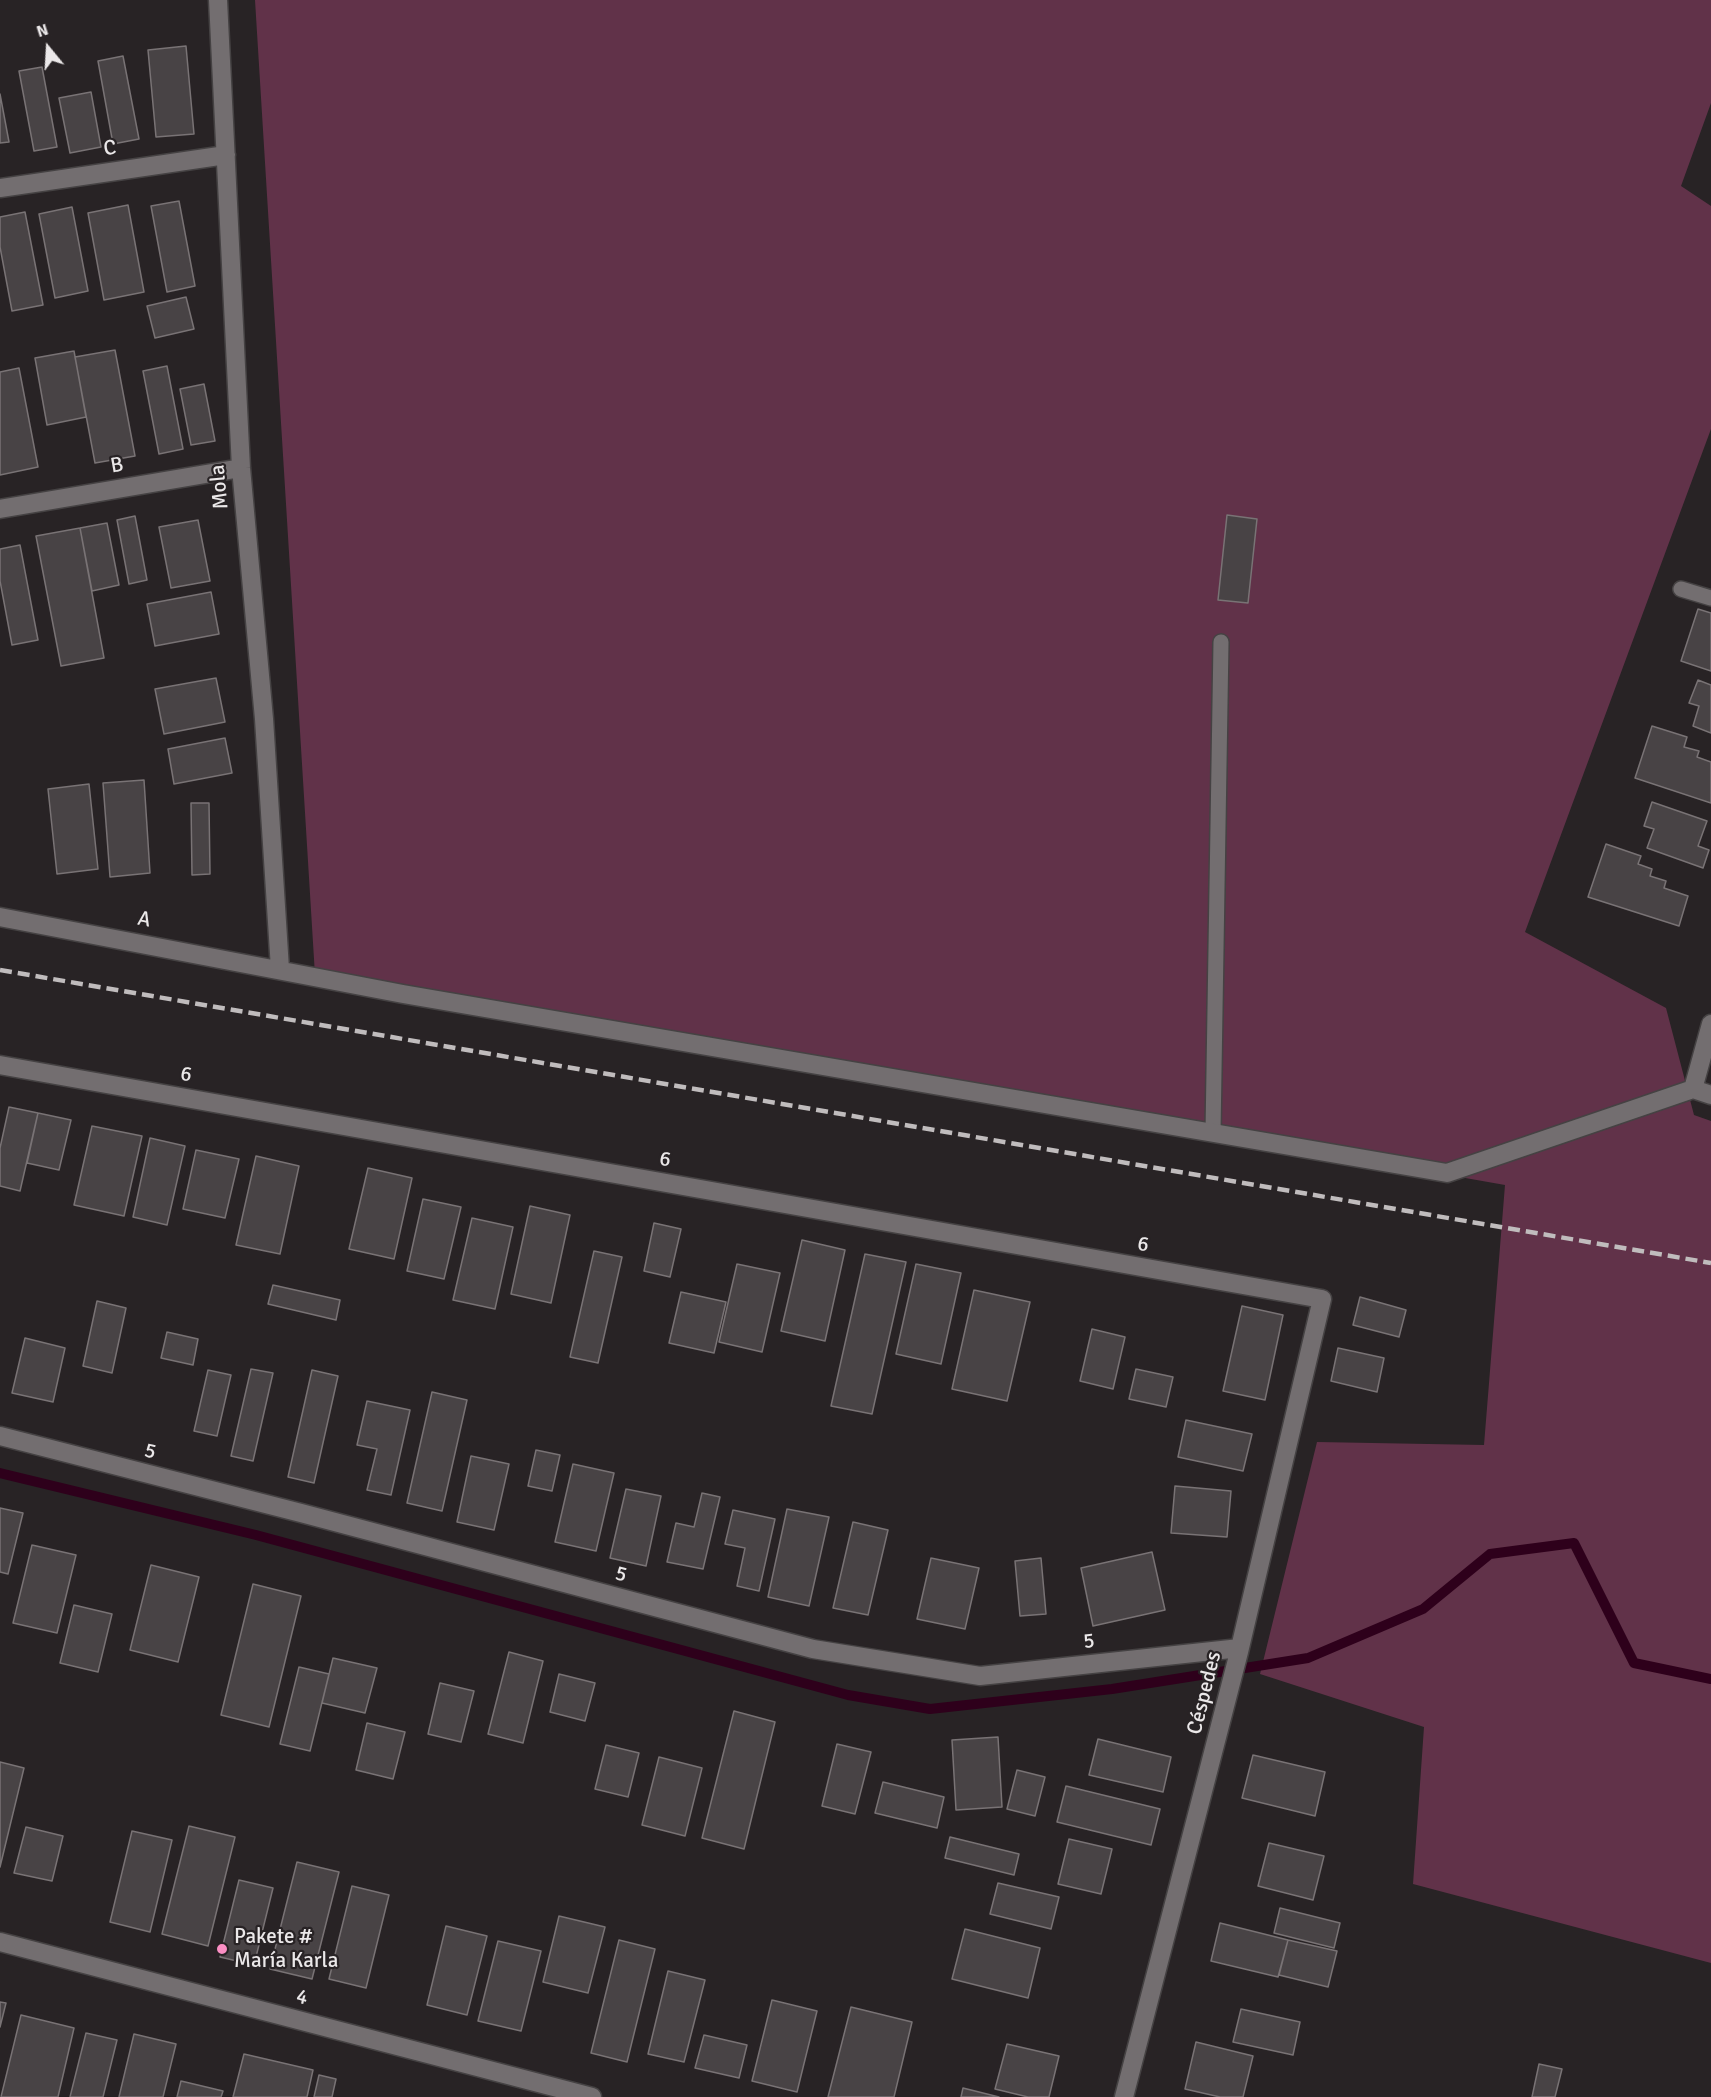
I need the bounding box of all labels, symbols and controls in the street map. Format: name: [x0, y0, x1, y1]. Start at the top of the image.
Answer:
north arrow: [18, 18, 78, 78]
text: N: [34, 20, 51, 42]
street label: C: [102, 136, 118, 162]
street label: B: [109, 452, 125, 480]
street label: Mola: [205, 464, 235, 510]
street label: A: [135, 906, 153, 934]
street label: 6: [178, 1062, 194, 1088]
street label: 6: [657, 1147, 673, 1173]
street label: 6: [1135, 1232, 1151, 1258]
street label: 5: [141, 1438, 159, 1466]
street label: 5: [612, 1561, 630, 1589]
street label: 5: [1082, 1629, 1096, 1655]
street label: Céspedes: [1183, 1649, 1227, 1737]
place label: Pakete # María Karla: [234, 1924, 338, 1974]
marker: Pakete # María Karla: [215, 1942, 229, 1956]
street label: 4: [293, 1984, 311, 2012]

